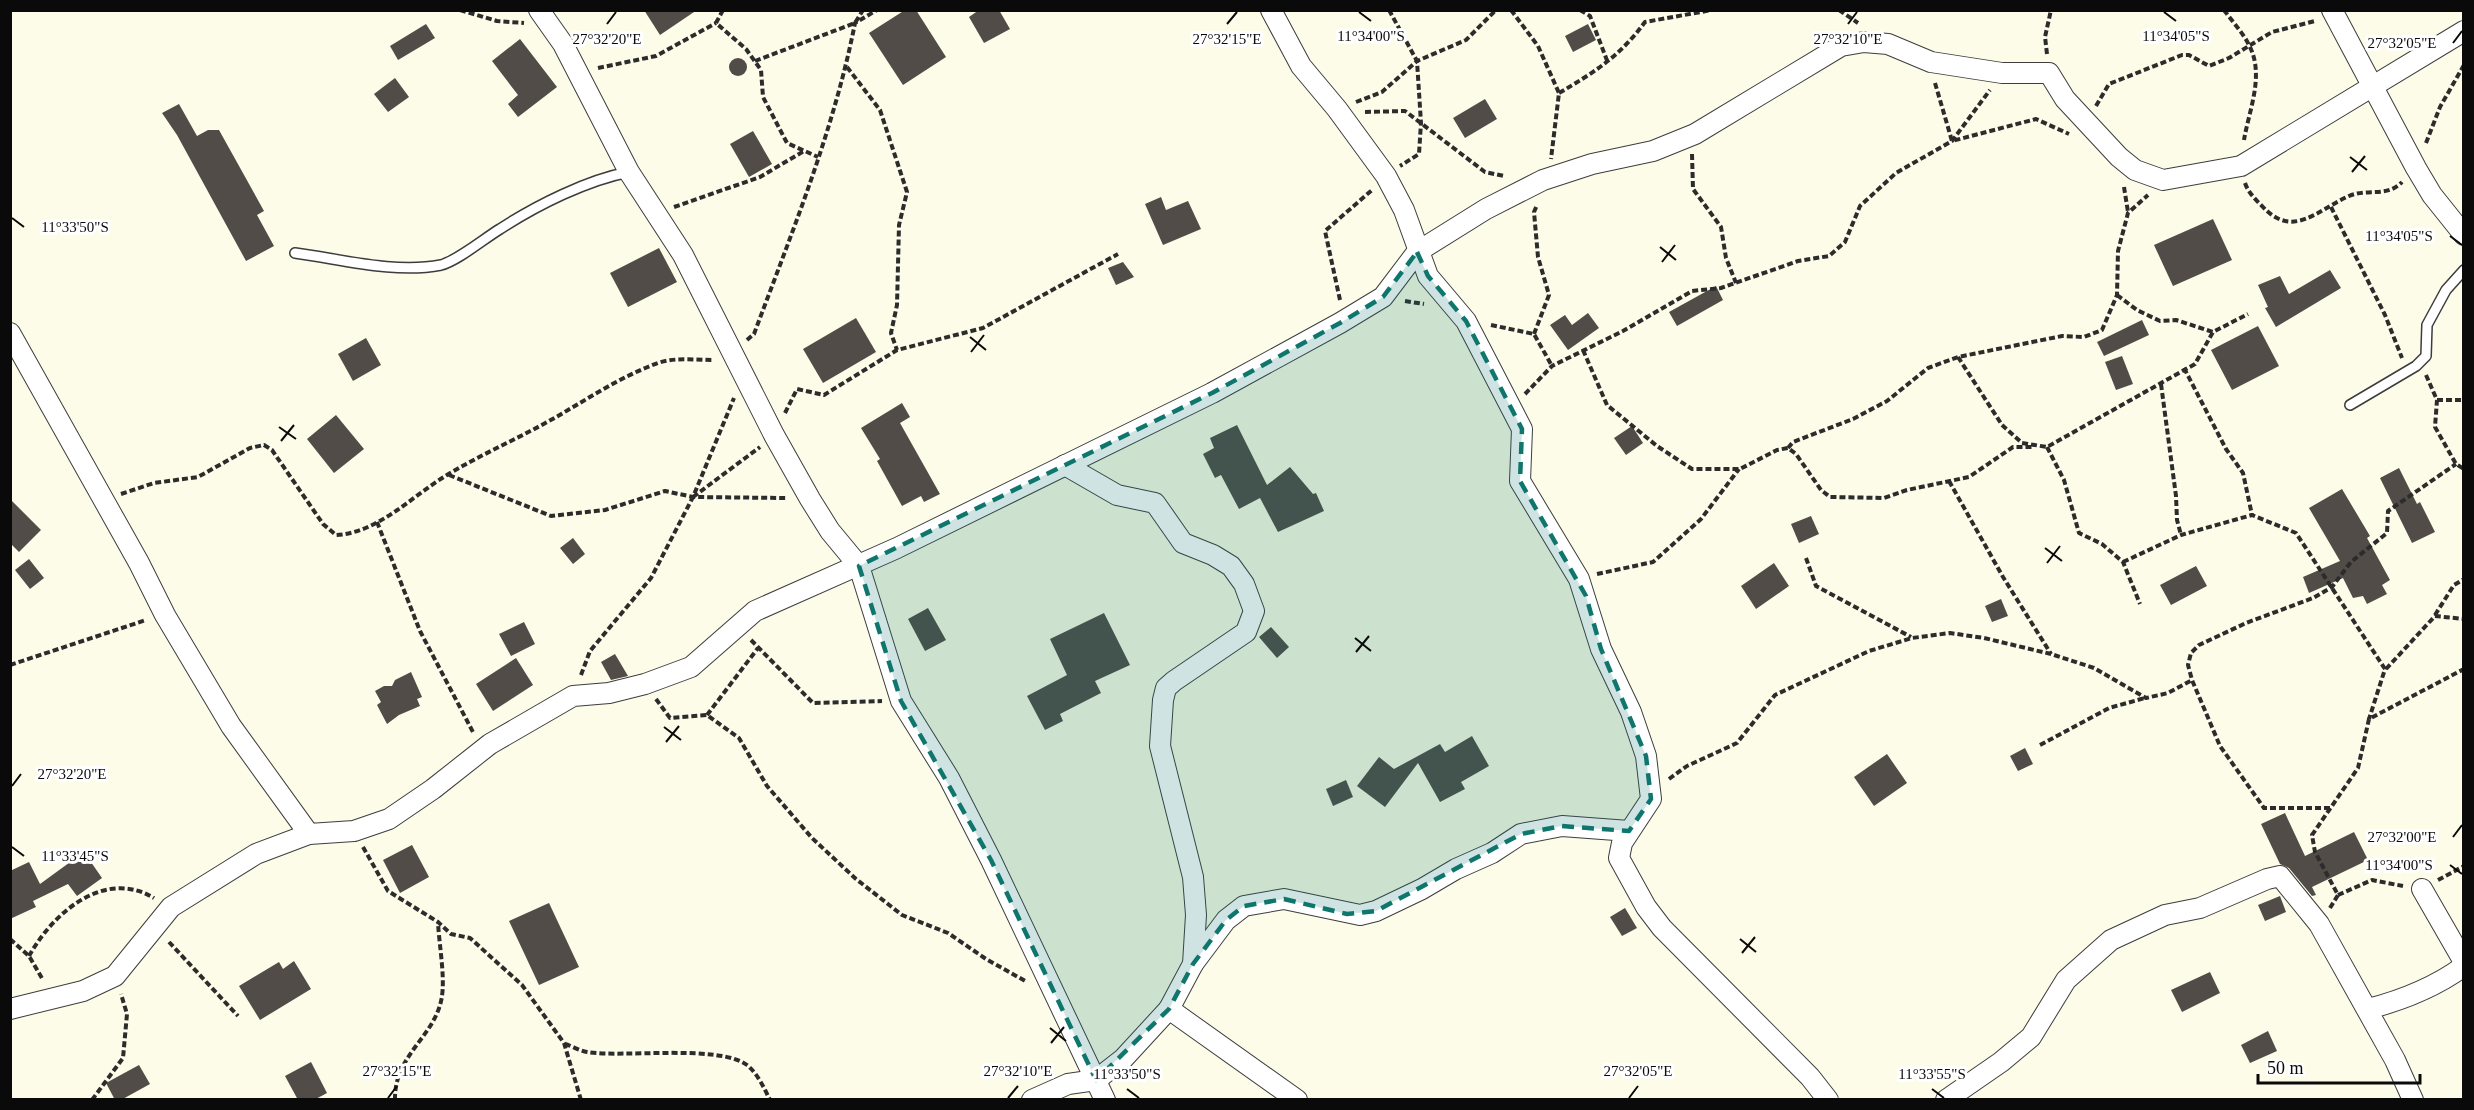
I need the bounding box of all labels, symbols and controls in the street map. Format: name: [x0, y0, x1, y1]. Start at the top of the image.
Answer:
text: 11°34'00"S: [1337, 28, 1405, 44]
text: 11°34'05"S: [2142, 28, 2210, 44]
text: 27°32'20"E: [573, 31, 642, 47]
text: 27°32'15"E: [1193, 31, 1262, 47]
text: 27°32'10"E: [1814, 31, 1883, 47]
text: 27°32'05"E: [2368, 35, 2437, 51]
text: 11°33'50"S: [41, 219, 109, 235]
text: 11°34'05"S: [2365, 228, 2433, 244]
text: 27°32'20"E: [38, 766, 107, 782]
text: 27°32'00"E: [2368, 829, 2437, 845]
text: 11°33'45"S: [41, 848, 109, 864]
text: 11°34'00"S: [2365, 857, 2433, 873]
scale bar: [2258, 1047, 2420, 1085]
text: 50 m: [2267, 1058, 2304, 1078]
text: 27°32'15"E: [363, 1063, 432, 1079]
text: 27°32'10"E: [984, 1063, 1053, 1079]
text: 27°32'05"E: [1604, 1063, 1673, 1079]
text: 11°33'50"S: [1093, 1066, 1161, 1082]
text: 11°33'55"S: [1898, 1066, 1966, 1082]

